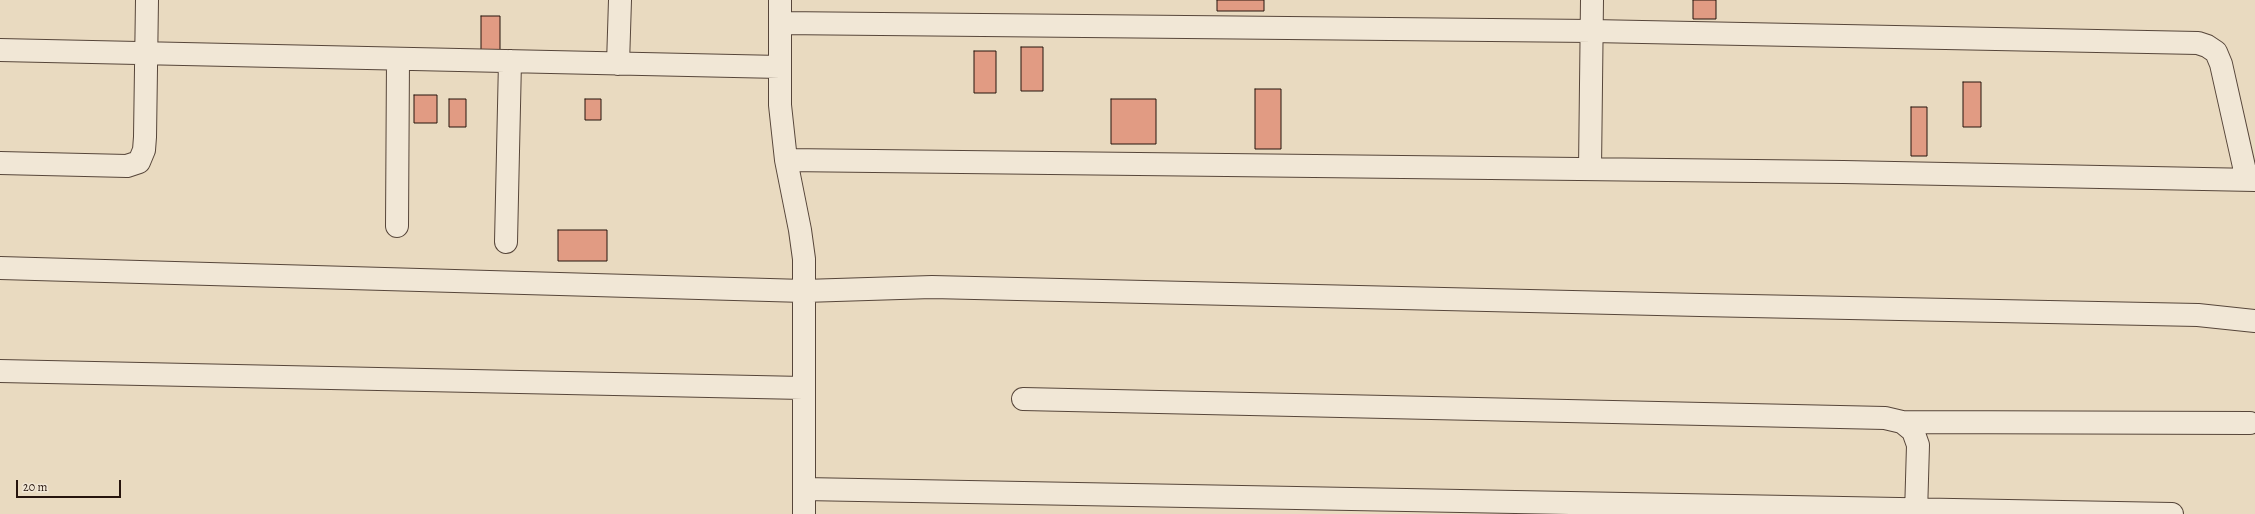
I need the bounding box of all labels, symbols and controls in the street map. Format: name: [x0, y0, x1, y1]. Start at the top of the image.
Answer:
scale bar: [18, 472, 123, 498]
text: 20 m: [23, 479, 47, 495]

